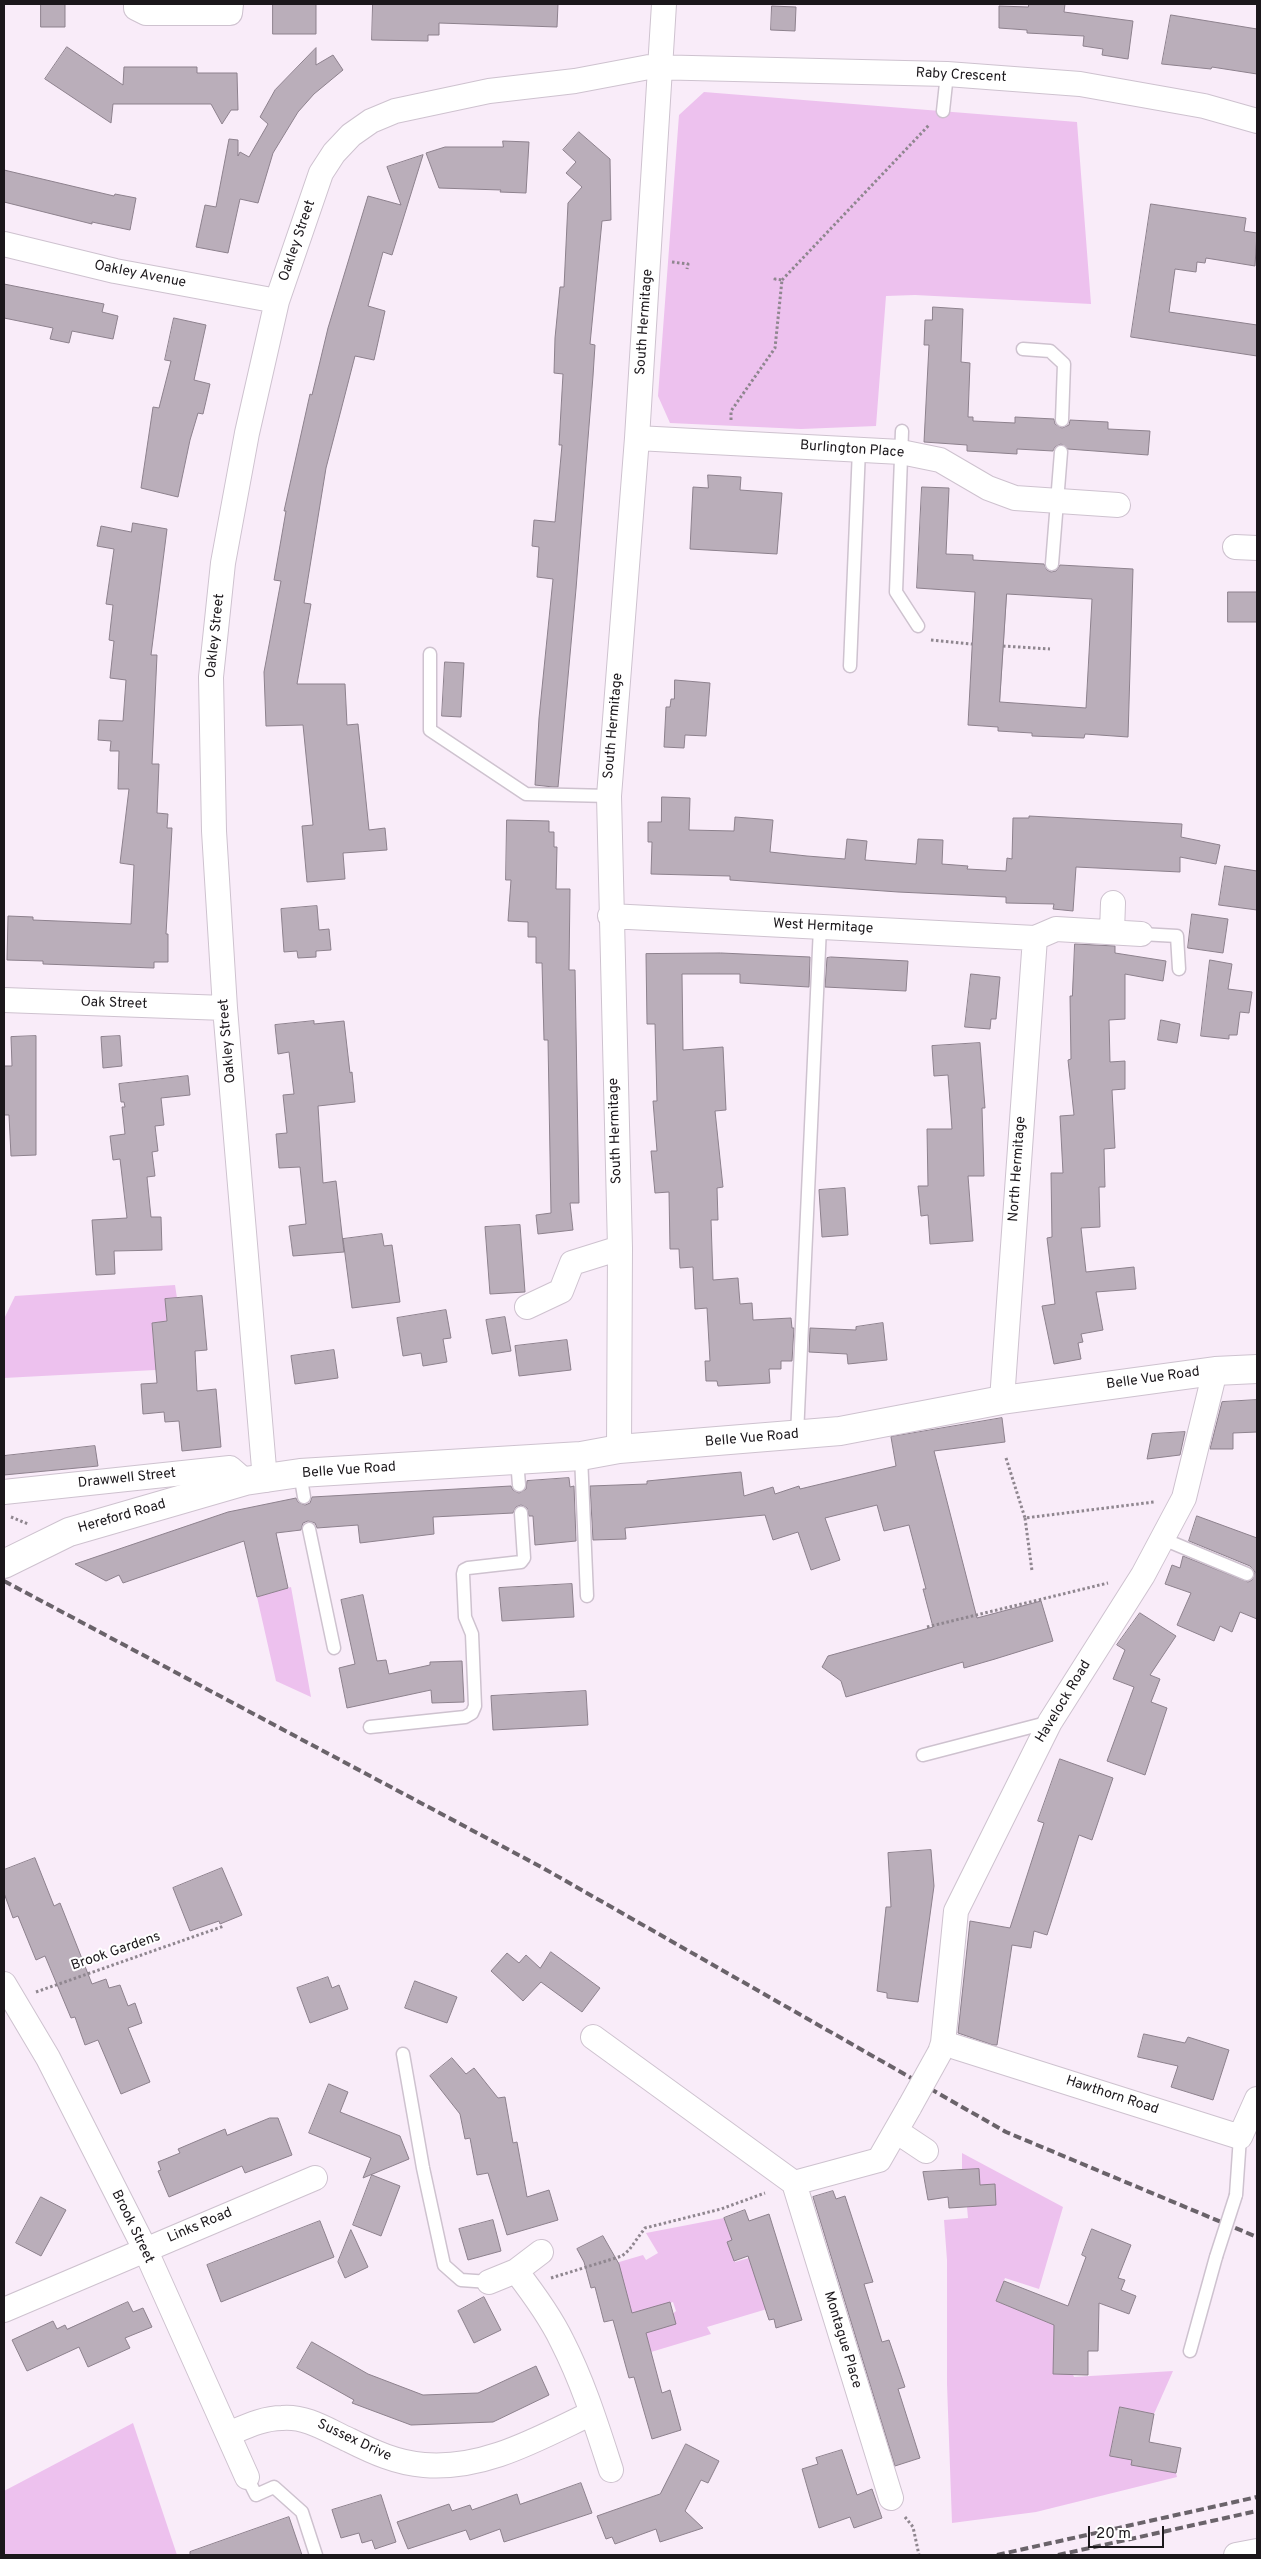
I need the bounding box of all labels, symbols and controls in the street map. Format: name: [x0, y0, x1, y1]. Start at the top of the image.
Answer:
street label: Raby Crescent: [915, 65, 1007, 87]
street label: Oakley Street: [276, 198, 320, 284]
street label: Oakley Avenue: [93, 258, 187, 292]
street label: South Hermitage: [633, 268, 657, 376]
street label: Burlington Place: [799, 438, 905, 462]
street label: Oakley Street: [203, 593, 229, 679]
street label: South Hermitage: [601, 672, 627, 780]
street label: West Hermitage: [773, 916, 873, 938]
street label: Oak Street: [80, 994, 148, 1014]
street label: Oakley Street: [216, 998, 240, 1084]
street label: South Hermitage: [606, 1078, 626, 1184]
street label: North Hermitage: [1006, 1116, 1030, 1222]
street label: Belle Vue Road: [1105, 1364, 1201, 1394]
street label: Belle Vue Road: [704, 1427, 800, 1451]
street label: Belle Vue Road: [301, 1459, 397, 1483]
street label: Drawwell Street: [77, 1465, 177, 1493]
street label: Hereford Road: [76, 1496, 168, 1538]
street label: Havelock Road: [1033, 1658, 1095, 1746]
street label: Brook Gardens: [69, 1929, 163, 1975]
street label: Hawthorn Road: [1063, 2073, 1161, 2119]
street label: Brook Street: [107, 2188, 157, 2266]
street label: Links Road: [165, 2205, 235, 2247]
street label: Montague Place: [819, 2289, 865, 2391]
street label: Sussex Drive: [314, 2416, 394, 2466]
scale bar: [1091, 2516, 1167, 2548]
text: 20 m: [1096, 2525, 1131, 2544]

